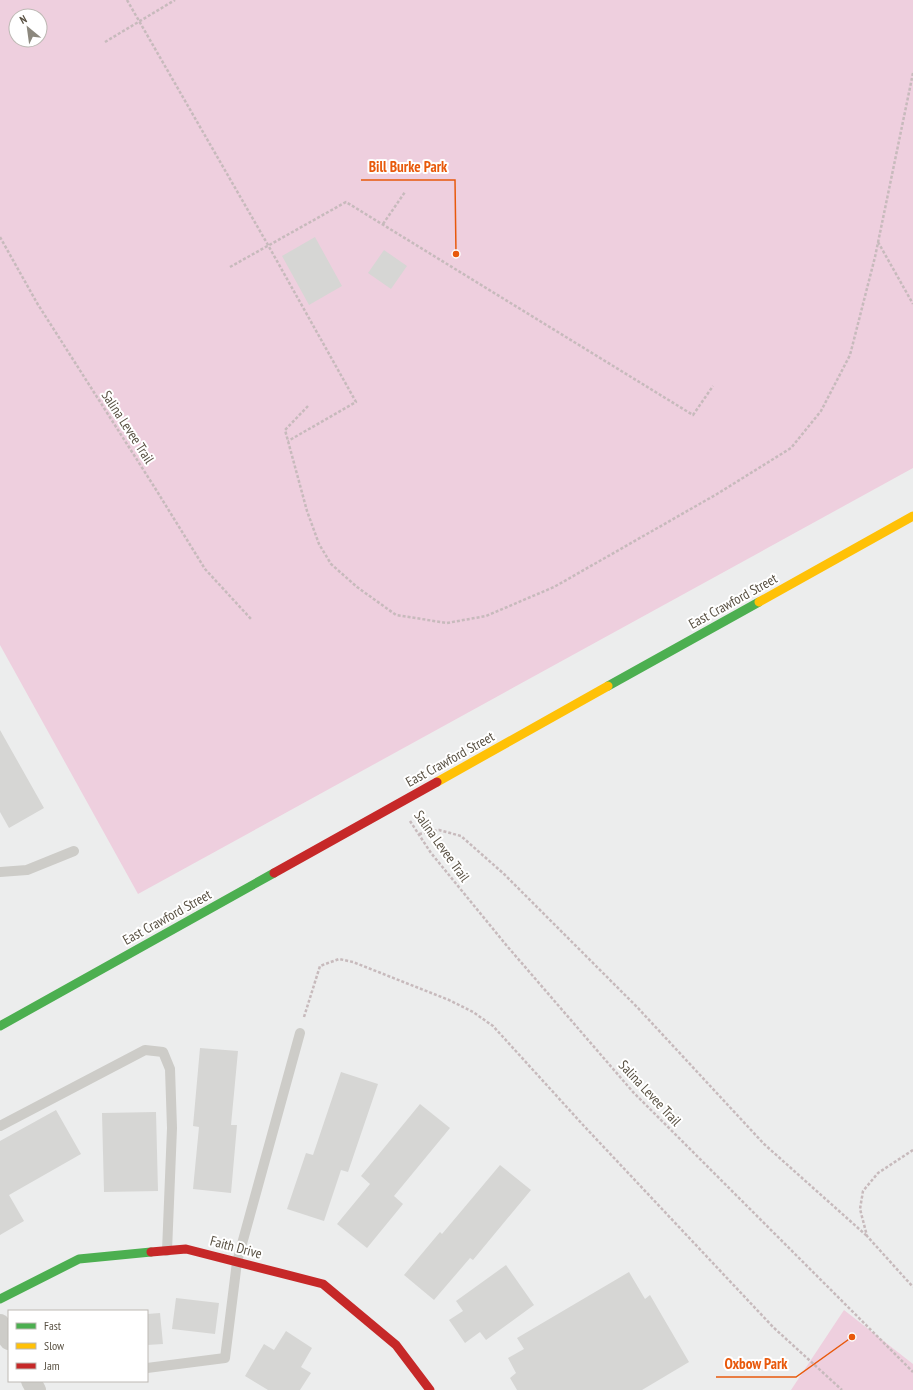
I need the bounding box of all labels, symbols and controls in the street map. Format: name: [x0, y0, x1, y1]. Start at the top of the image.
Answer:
north arrow: [8, 8, 48, 48]
text: N: [17, 12, 29, 27]
callout: Bill Burke Park: [361, 153, 455, 180]
text: Bill Burke Park: [369, 157, 448, 176]
street label: Salina Levee Trail: [98, 387, 159, 468]
street label: East Crawford Street: [686, 569, 781, 633]
street label: East Crawford Street: [403, 727, 498, 791]
street label: Salina Levee Trail: [410, 807, 474, 886]
street label: East Crawford Street: [120, 885, 215, 949]
street label: Salina Levee Trail: [615, 1056, 686, 1130]
street label: Faith Drive: [208, 1231, 264, 1263]
legend: [8, 1310, 148, 1382]
text: Fast: [44, 1318, 62, 1333]
text: Slow: [44, 1338, 65, 1353]
callout: Oxbow Park: [716, 1350, 796, 1377]
text: Oxbow Park: [724, 1354, 788, 1373]
text: Jam: [43, 1358, 60, 1373]

